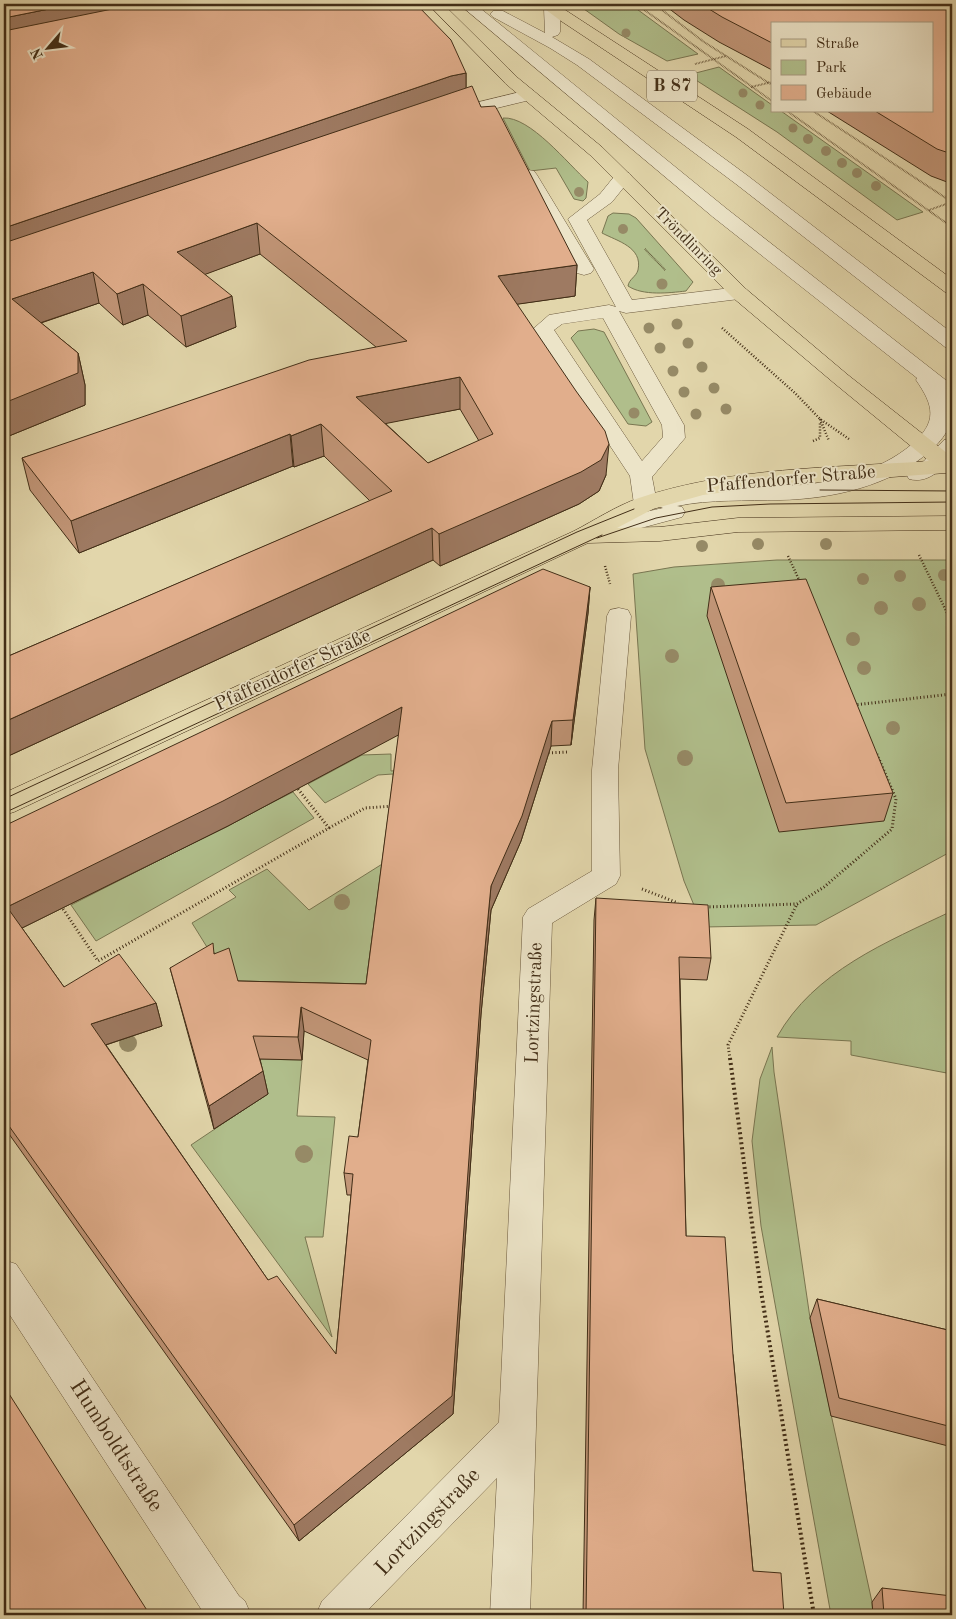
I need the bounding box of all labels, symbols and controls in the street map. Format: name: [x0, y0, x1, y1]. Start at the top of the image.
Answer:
north arrow: [22, 22, 72, 72]
legend: [771, 22, 934, 112]
text: Straße: [816, 37, 859, 52]
text: N: [29, 45, 46, 62]
text: Park: [816, 61, 847, 76]
road number: B 87: [647, 70, 697, 102]
text: Gebäude: [816, 87, 872, 102]
street label: Tröndlinring: [651, 205, 725, 279]
street label: Pfaffendorfer Straße: [706, 463, 876, 497]
street label: Pfaffendorfer Straße: [212, 627, 374, 715]
street label: Lortzingstraße: [523, 942, 547, 1064]
street label: Humboldtstraße: [65, 1376, 167, 1516]
street label: Lortzingstraße: [371, 1464, 485, 1580]

